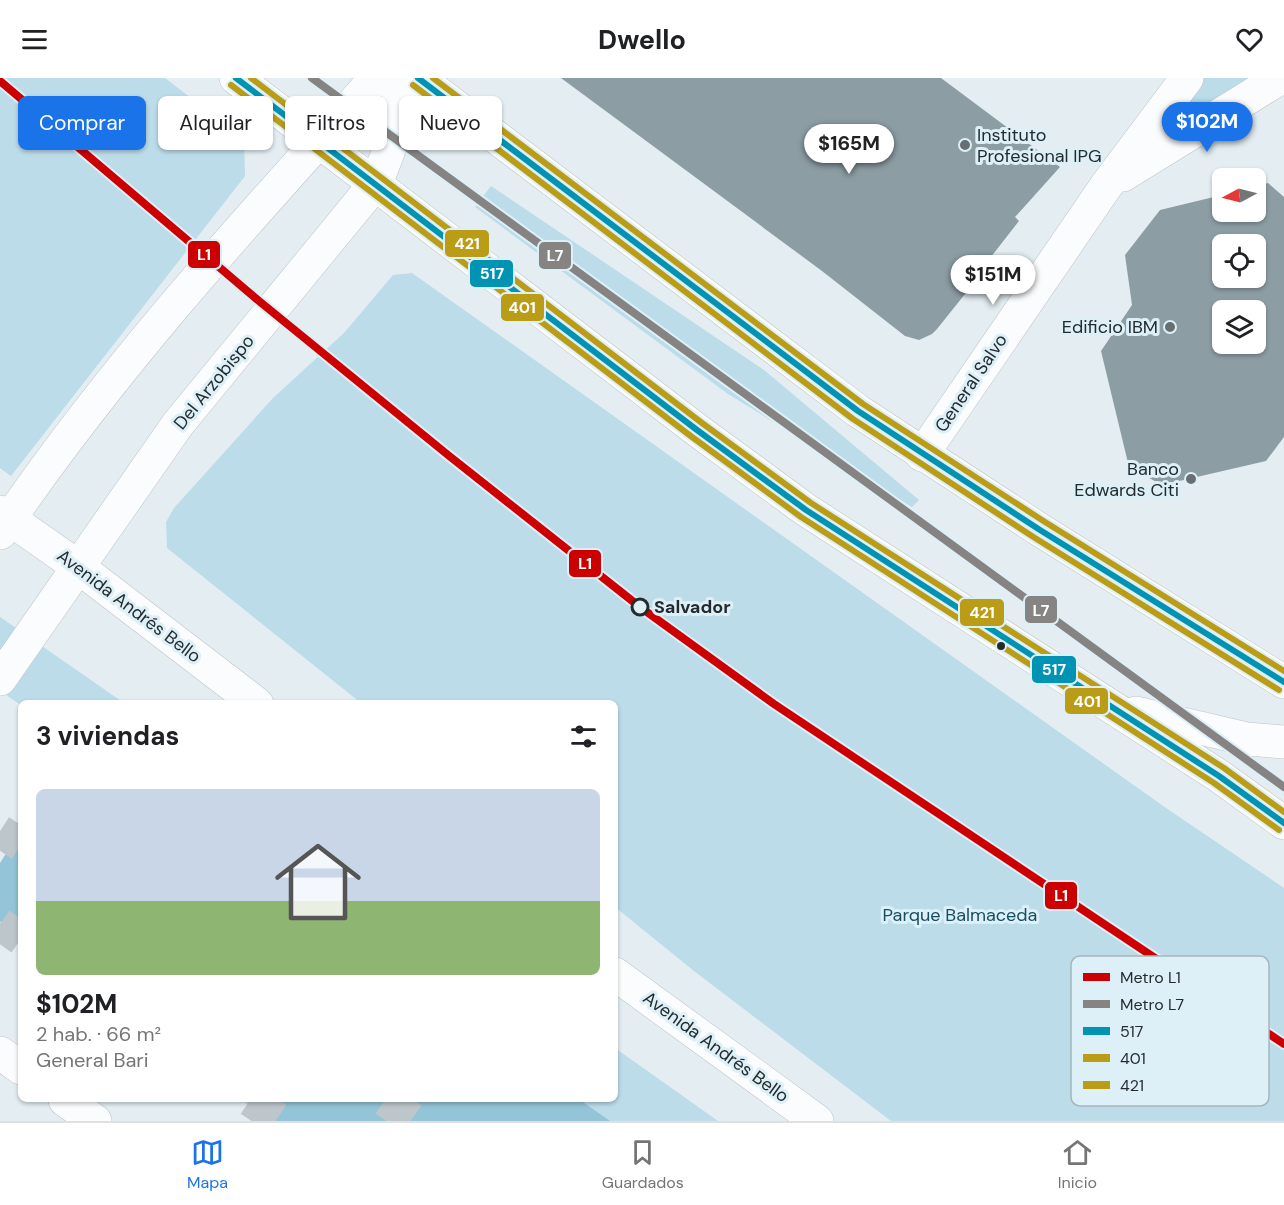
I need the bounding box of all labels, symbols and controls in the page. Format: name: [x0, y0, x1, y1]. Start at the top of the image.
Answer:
text: Dwello: [598, 22, 686, 57]
icon: menu: [18, 23, 51, 56]
icon: heart: [1233, 23, 1266, 56]
chip: Comprar: [18, 96, 146, 150]
chip: Alquilar: [158, 96, 273, 150]
chip: Filtros: [285, 96, 387, 150]
chip: Nuevo: [399, 96, 502, 150]
pin: $102M: [1165, 102, 1249, 153]
text: $102M: [1176, 108, 1238, 134]
place label: Instituto Profesional IPG: [977, 123, 1102, 168]
pin: $165M: [807, 124, 891, 175]
text: $165M: [818, 130, 880, 156]
marker: Instituto Profesional IPG: [958, 138, 972, 152]
north arrow: [1212, 168, 1266, 222]
map controls: [1212, 168, 1266, 354]
line badge: 421: [444, 229, 490, 258]
text: 421: [454, 233, 480, 254]
button: locate: [1212, 234, 1266, 288]
line badge: L1: [187, 240, 221, 269]
line badge: L7: [538, 241, 572, 270]
text: L1: [197, 244, 211, 265]
text: L7: [547, 245, 564, 266]
pin: $151M: [951, 255, 1035, 306]
line badge: 517: [469, 259, 514, 288]
text: $151M: [965, 261, 1021, 287]
text: 517: [480, 263, 505, 284]
line badge: 401: [500, 293, 545, 322]
text: 401: [508, 297, 536, 318]
button: layers: [1212, 300, 1266, 354]
place label: Edificio IBM: [1062, 315, 1158, 339]
marker: Edificio IBM: [1163, 320, 1177, 334]
street label: General Salvo: [929, 329, 1013, 437]
street label: Del Arzobispo: [168, 330, 260, 434]
place label: Banco Edwards Citi: [1074, 457, 1179, 502]
marker: Banco Edwards Citi: [1184, 472, 1198, 486]
street label: Avenida Andrés Bello: [52, 544, 206, 668]
line badge: L1: [568, 549, 602, 578]
text: L1: [578, 553, 592, 574]
place label: Salvador: [654, 595, 731, 619]
line badge: L7: [1024, 595, 1058, 624]
marker: Salvador: [631, 598, 649, 616]
line badge: 421: [959, 598, 1005, 627]
text: L7: [1033, 600, 1050, 621]
text: 421: [969, 602, 995, 623]
unlabelled marker: [995, 640, 1007, 652]
line badge: 517: [1031, 655, 1077, 684]
text: 517: [1042, 659, 1067, 680]
line badge: 401: [1064, 687, 1109, 715]
text: 401: [1073, 691, 1101, 712]
text: 3 viviendas: [36, 719, 179, 753]
icon: filters: [567, 720, 600, 753]
icon: home: [264, 828, 372, 936]
line badge: L1: [1044, 881, 1078, 910]
text: L1: [1054, 885, 1068, 906]
park label: Parque Balmaceda: [883, 903, 1037, 927]
legend: [1071, 956, 1269, 1106]
text: Metro L1: [1120, 967, 1181, 988]
street label: Avenida Andrés Bello: [638, 986, 794, 1108]
text: $102M: [36, 987, 117, 1021]
text: Metro L7: [1120, 994, 1184, 1015]
text: 2 hab. · 66 m²: [36, 1021, 161, 1047]
text: 517: [1120, 1021, 1143, 1042]
text: General Bari: [36, 1047, 149, 1073]
text: 401: [1120, 1048, 1146, 1069]
text: 421: [1120, 1075, 1144, 1096]
tab: Mapa: [187, 1136, 228, 1193]
tab: Guardados: [602, 1136, 684, 1193]
tab: Inicio: [1058, 1136, 1097, 1193]

